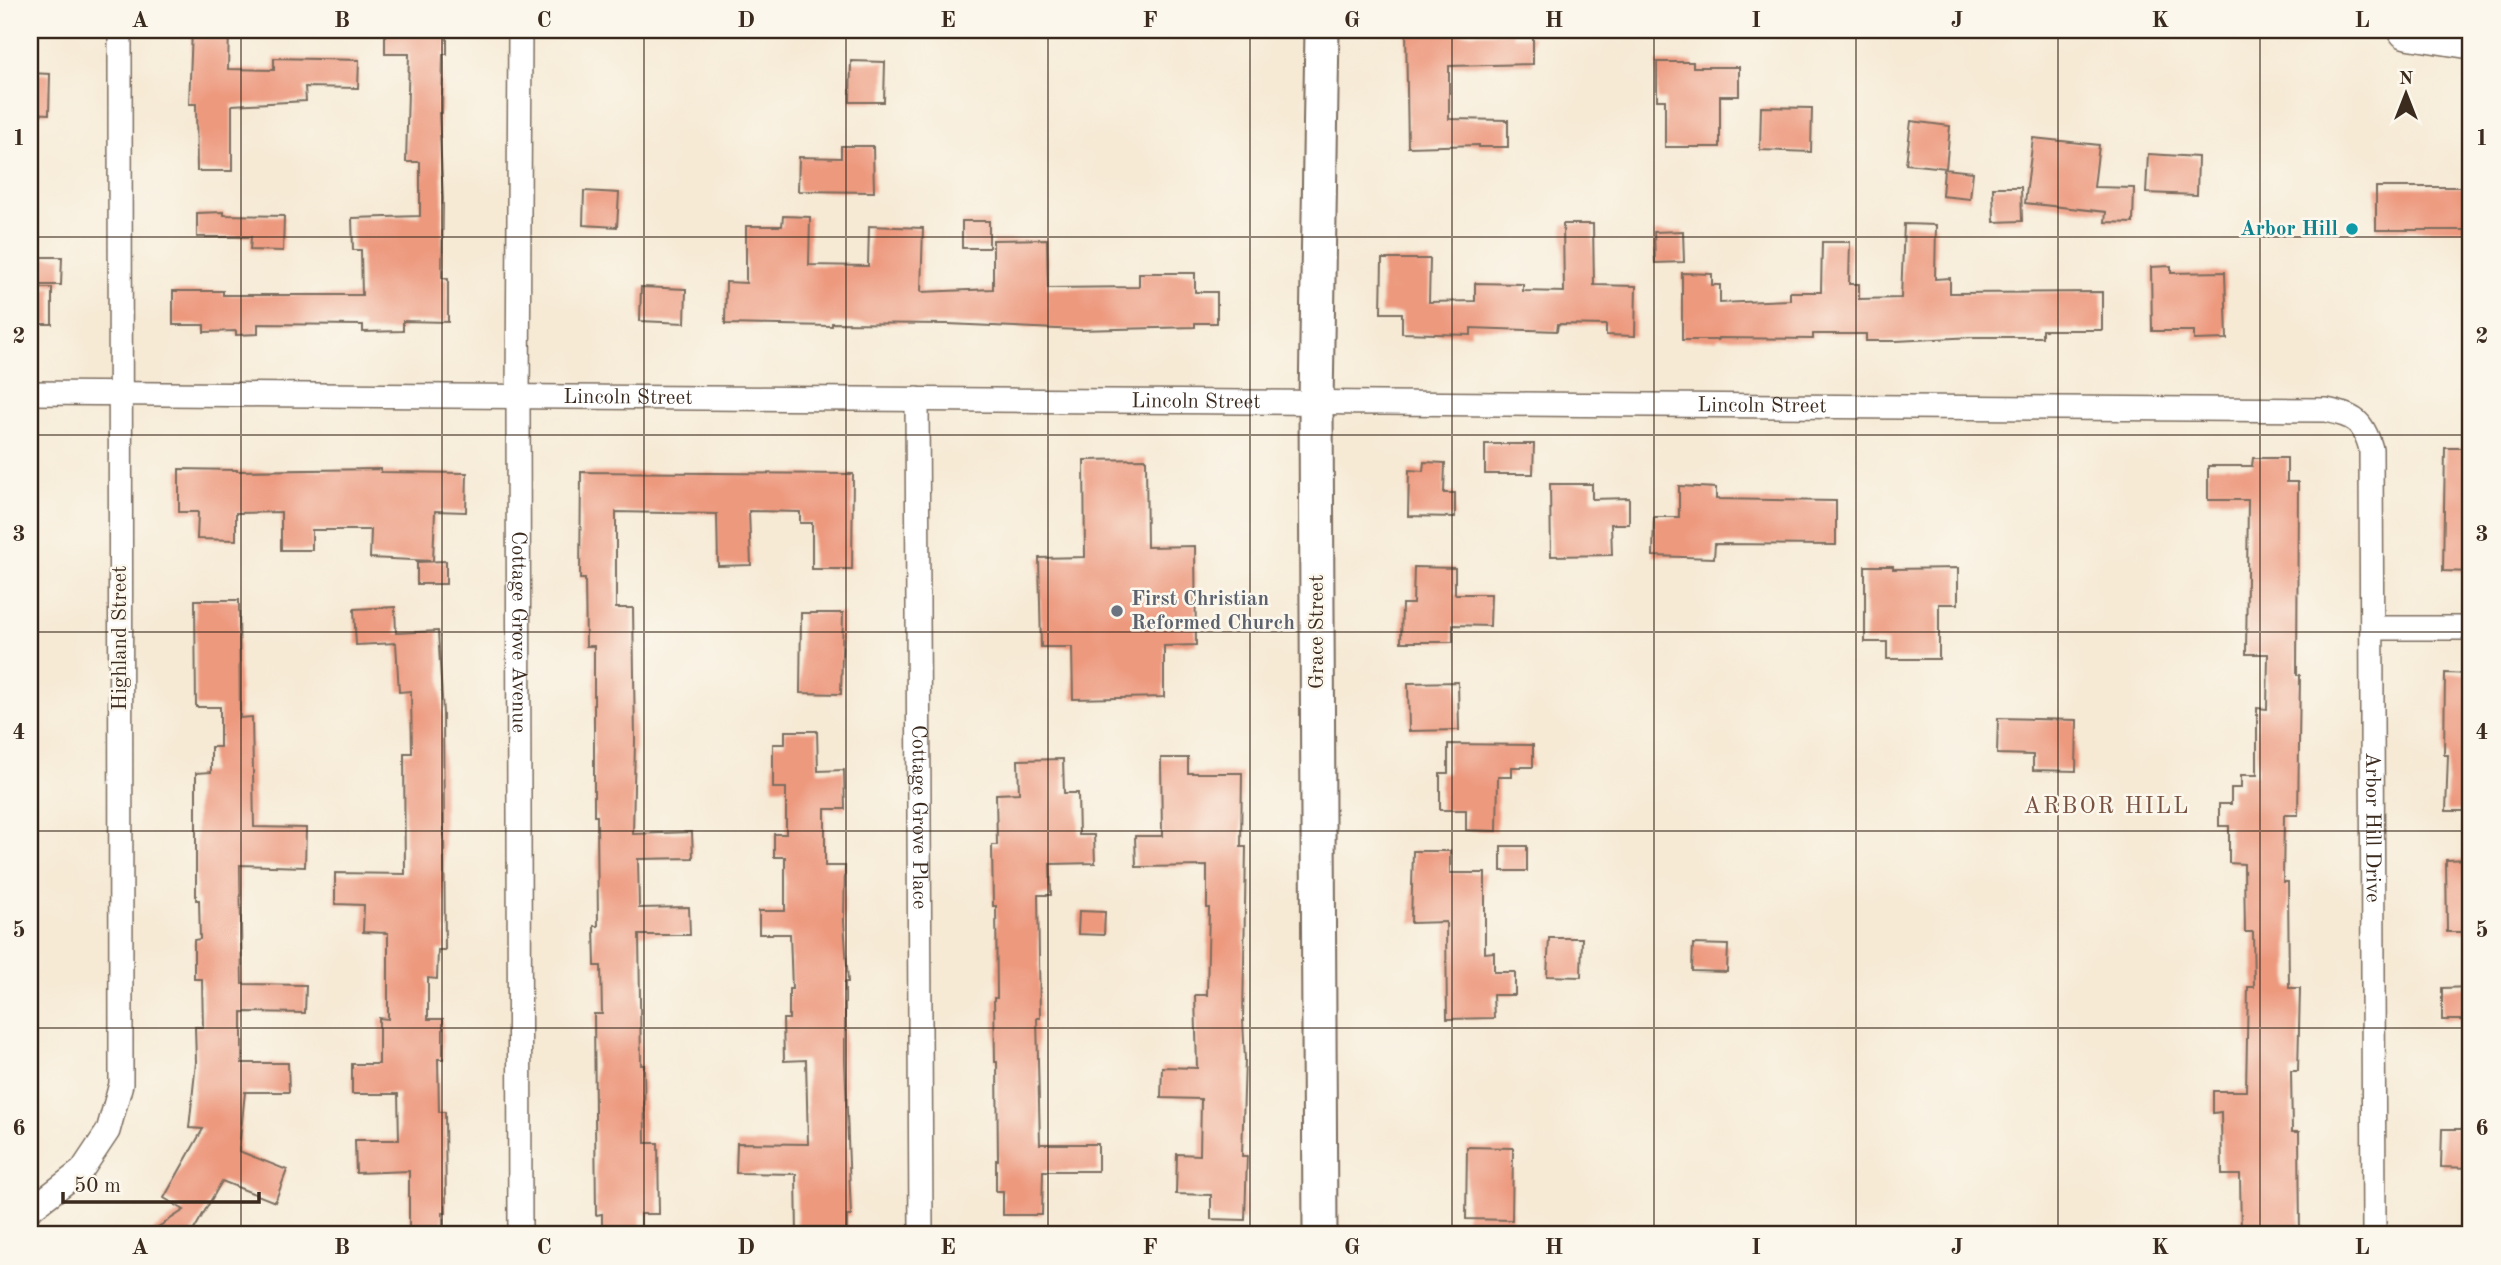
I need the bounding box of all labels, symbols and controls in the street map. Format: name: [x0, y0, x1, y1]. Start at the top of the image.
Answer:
text: A: [131, 9, 149, 32]
text: B: [334, 9, 350, 32]
text: C: [536, 9, 552, 32]
text: D: [737, 9, 755, 32]
text: E: [940, 9, 956, 32]
text: F: [1142, 9, 1158, 32]
text: G: [1344, 9, 1360, 32]
text: H: [1545, 9, 1563, 32]
text: I: [1751, 9, 1761, 32]
text: J: [1951, 9, 1963, 32]
text: K: [2151, 9, 2169, 32]
text: L: [2354, 9, 2370, 32]
north arrow: [2372, 60, 2442, 130]
text: N: [2399, 70, 2414, 89]
text: 1: [12, 127, 26, 150]
text: 1: [2475, 127, 2489, 150]
place label: Arbor Hill: [2240, 219, 2338, 240]
marker: Arbor Hill: [2344, 221, 2360, 237]
text: 2: [12, 325, 26, 348]
text: 2: [2475, 325, 2489, 348]
street label: Lincoln Street: [563, 386, 693, 408]
street label: Lincoln Street: [1131, 391, 1261, 413]
street label: Lincoln Street: [1697, 395, 1827, 417]
text: 3: [12, 523, 26, 546]
text: 3: [2475, 523, 2489, 546]
street label: Cottage Grove Avenue: [508, 531, 529, 733]
street label: Highland Street: [110, 566, 131, 710]
street label: Grace Street: [1307, 575, 1328, 689]
place label: First Christian Reformed Church: [1131, 589, 1295, 634]
marker: First Christian Reformed Church: [1109, 603, 1125, 619]
text: 4: [12, 721, 26, 744]
text: 4: [2475, 721, 2489, 744]
street label: Cottage Grove Place: [908, 725, 930, 909]
street label: Arbor Hill Drive: [2362, 752, 2383, 903]
district label: ARBOR HILL: [2024, 795, 2190, 818]
text: 5: [12, 919, 26, 942]
text: 5: [2475, 919, 2489, 942]
text: 6: [12, 1117, 26, 1140]
text: 6: [2475, 1117, 2489, 1140]
scale bar: [63, 1160, 259, 1204]
text: 50 m: [74, 1176, 121, 1197]
text: A: [131, 1236, 149, 1259]
text: B: [334, 1236, 350, 1259]
text: C: [536, 1236, 552, 1259]
text: D: [737, 1236, 755, 1259]
text: E: [940, 1236, 956, 1259]
text: F: [1142, 1236, 1158, 1259]
text: G: [1344, 1236, 1360, 1259]
text: H: [1545, 1236, 1563, 1259]
text: I: [1751, 1236, 1761, 1259]
text: J: [1951, 1236, 1963, 1259]
text: K: [2151, 1236, 2169, 1259]
text: L: [2354, 1236, 2370, 1259]

